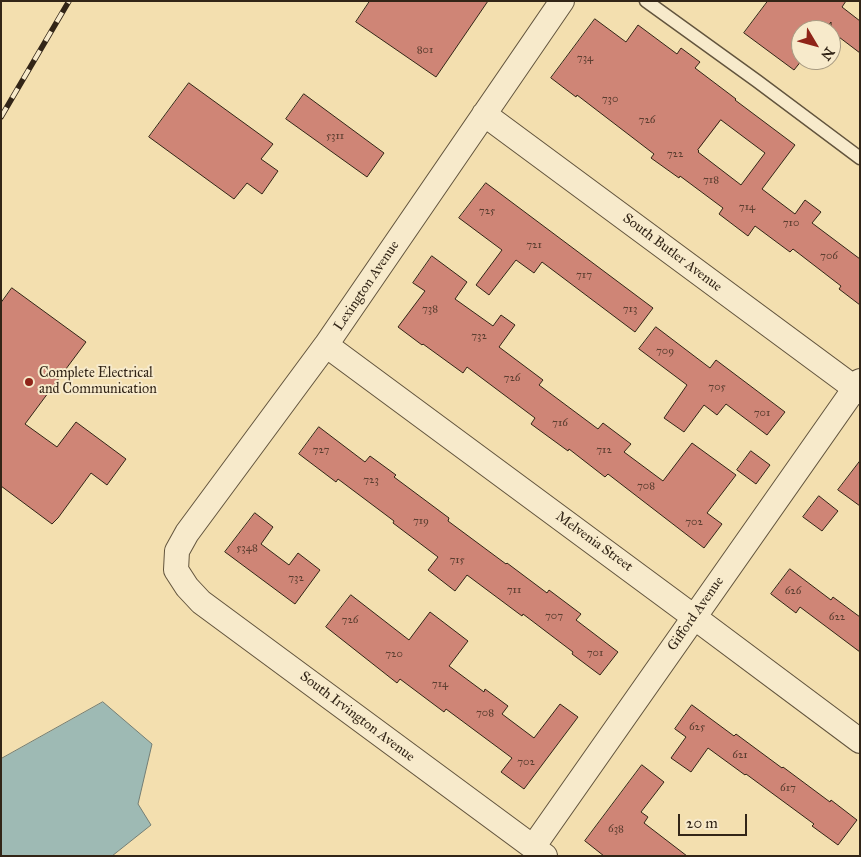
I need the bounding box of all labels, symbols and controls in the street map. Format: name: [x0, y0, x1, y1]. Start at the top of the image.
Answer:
north arrow: [791, 20, 841, 70]
house number: 801: [417, 43, 433, 57]
text: N: [817, 44, 838, 64]
house number: 734: [577, 51, 593, 65]
house number: 730: [602, 92, 618, 106]
house number: 726: [639, 113, 655, 127]
house number: 5311: [326, 129, 344, 143]
house number: 722: [667, 147, 683, 161]
house number: 718: [703, 173, 719, 187]
house number: 714: [739, 200, 755, 214]
house number: 725: [479, 204, 495, 218]
street label: South Butler Avenue: [619, 210, 725, 296]
house number: 710: [783, 216, 799, 230]
street label: Lexington Avenue: [331, 238, 403, 334]
house number: 721: [526, 238, 542, 252]
house number: 706: [820, 249, 838, 263]
house number: 717: [576, 268, 592, 282]
house number: 738: [422, 302, 438, 316]
house number: 713: [623, 302, 637, 316]
house number: 732: [471, 329, 487, 343]
house number: 709: [656, 344, 674, 358]
place label: Complete Electrical and Communication: [39, 366, 157, 398]
house number: 726: [504, 371, 520, 385]
marker: Complete Electrical and Communication: [23, 376, 35, 388]
house number: 705: [708, 380, 726, 394]
house number: 701: [754, 406, 770, 420]
house number: 716: [552, 416, 568, 430]
house number: 727: [313, 443, 329, 457]
house number: 712: [596, 443, 612, 457]
house number: 723: [363, 473, 379, 487]
house number: 708: [637, 479, 655, 493]
street label: Melvenia Street: [552, 508, 636, 576]
house number: 719: [413, 514, 429, 528]
house number: 702: [685, 515, 703, 529]
house number: 5348: [236, 541, 258, 555]
house number: 715: [449, 553, 465, 567]
house number: 732: [288, 571, 304, 585]
street label: Gifford Avenue: [664, 574, 728, 654]
house number: 711: [507, 583, 521, 597]
house number: 626: [785, 584, 801, 598]
house number: 707: [545, 609, 563, 623]
house number: 622: [829, 610, 845, 624]
house number: 726: [342, 613, 358, 627]
house number: 701: [587, 646, 603, 660]
house number: 720: [385, 647, 403, 661]
street label: South Irvington Avenue: [296, 668, 418, 766]
house number: 714: [432, 677, 448, 691]
house number: 708: [476, 706, 494, 720]
house number: 625: [689, 720, 705, 734]
house number: 621: [732, 748, 748, 762]
house number: 702: [517, 755, 535, 769]
house number: 617: [780, 781, 796, 795]
scale bar: [681, 804, 750, 836]
text: 20 m: [686, 814, 718, 832]
house number: 638: [608, 822, 624, 836]

